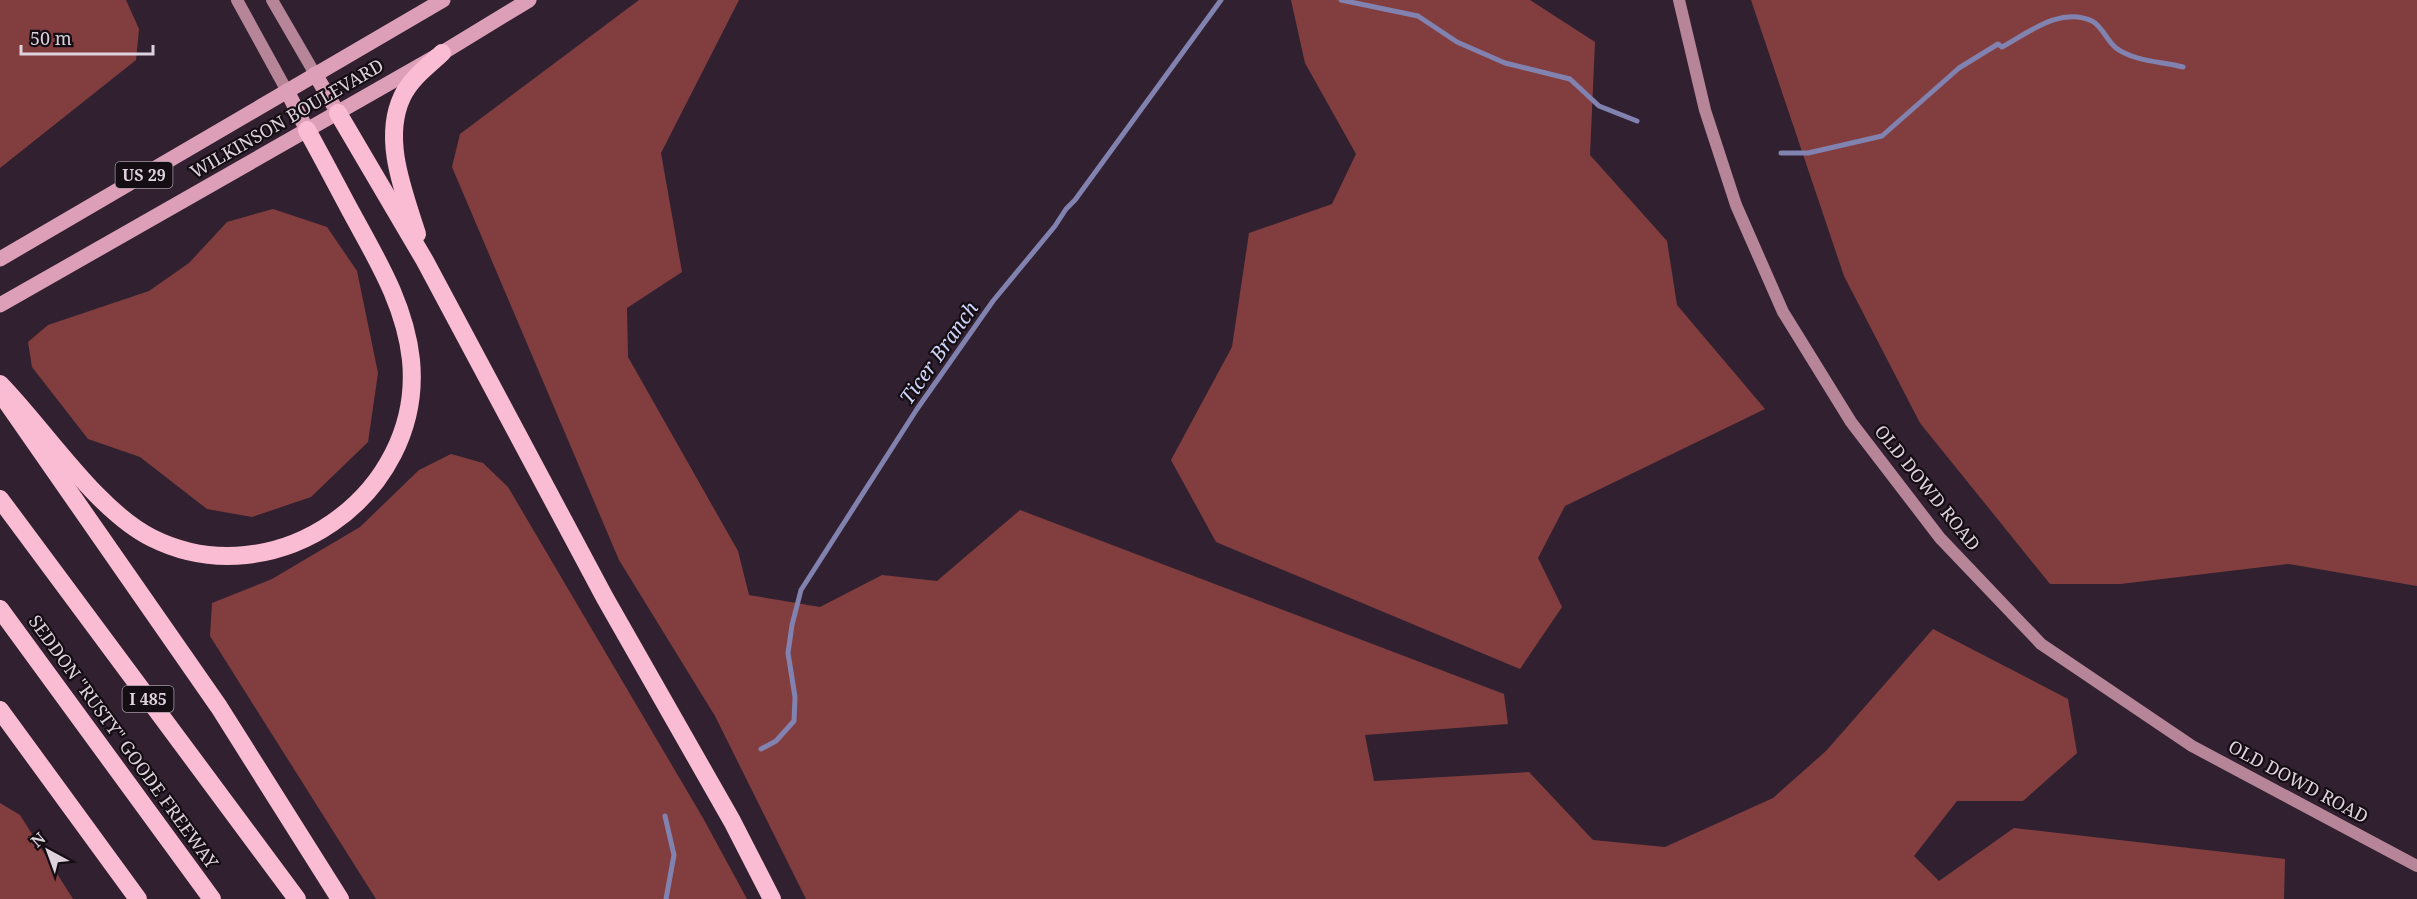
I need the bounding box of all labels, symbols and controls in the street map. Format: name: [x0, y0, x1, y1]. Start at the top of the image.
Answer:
scale bar: [21, 18, 153, 56]
text: 50 m: [30, 26, 72, 50]
street label: WILKINSON BOULEVARD: [185, 53, 388, 183]
road number: US 29: [116, 162, 172, 188]
water label: Ticer Branch: [893, 296, 984, 410]
street label: OLD DOWD ROAD: [1870, 419, 1986, 555]
street label: SEDDON "RUSTY" GOODE FREEWAY: [24, 611, 222, 873]
road number: I 485: [122, 686, 174, 712]
street label: OLD DOWD ROAD: [2224, 734, 2373, 828]
north arrow: [18, 821, 78, 881]

